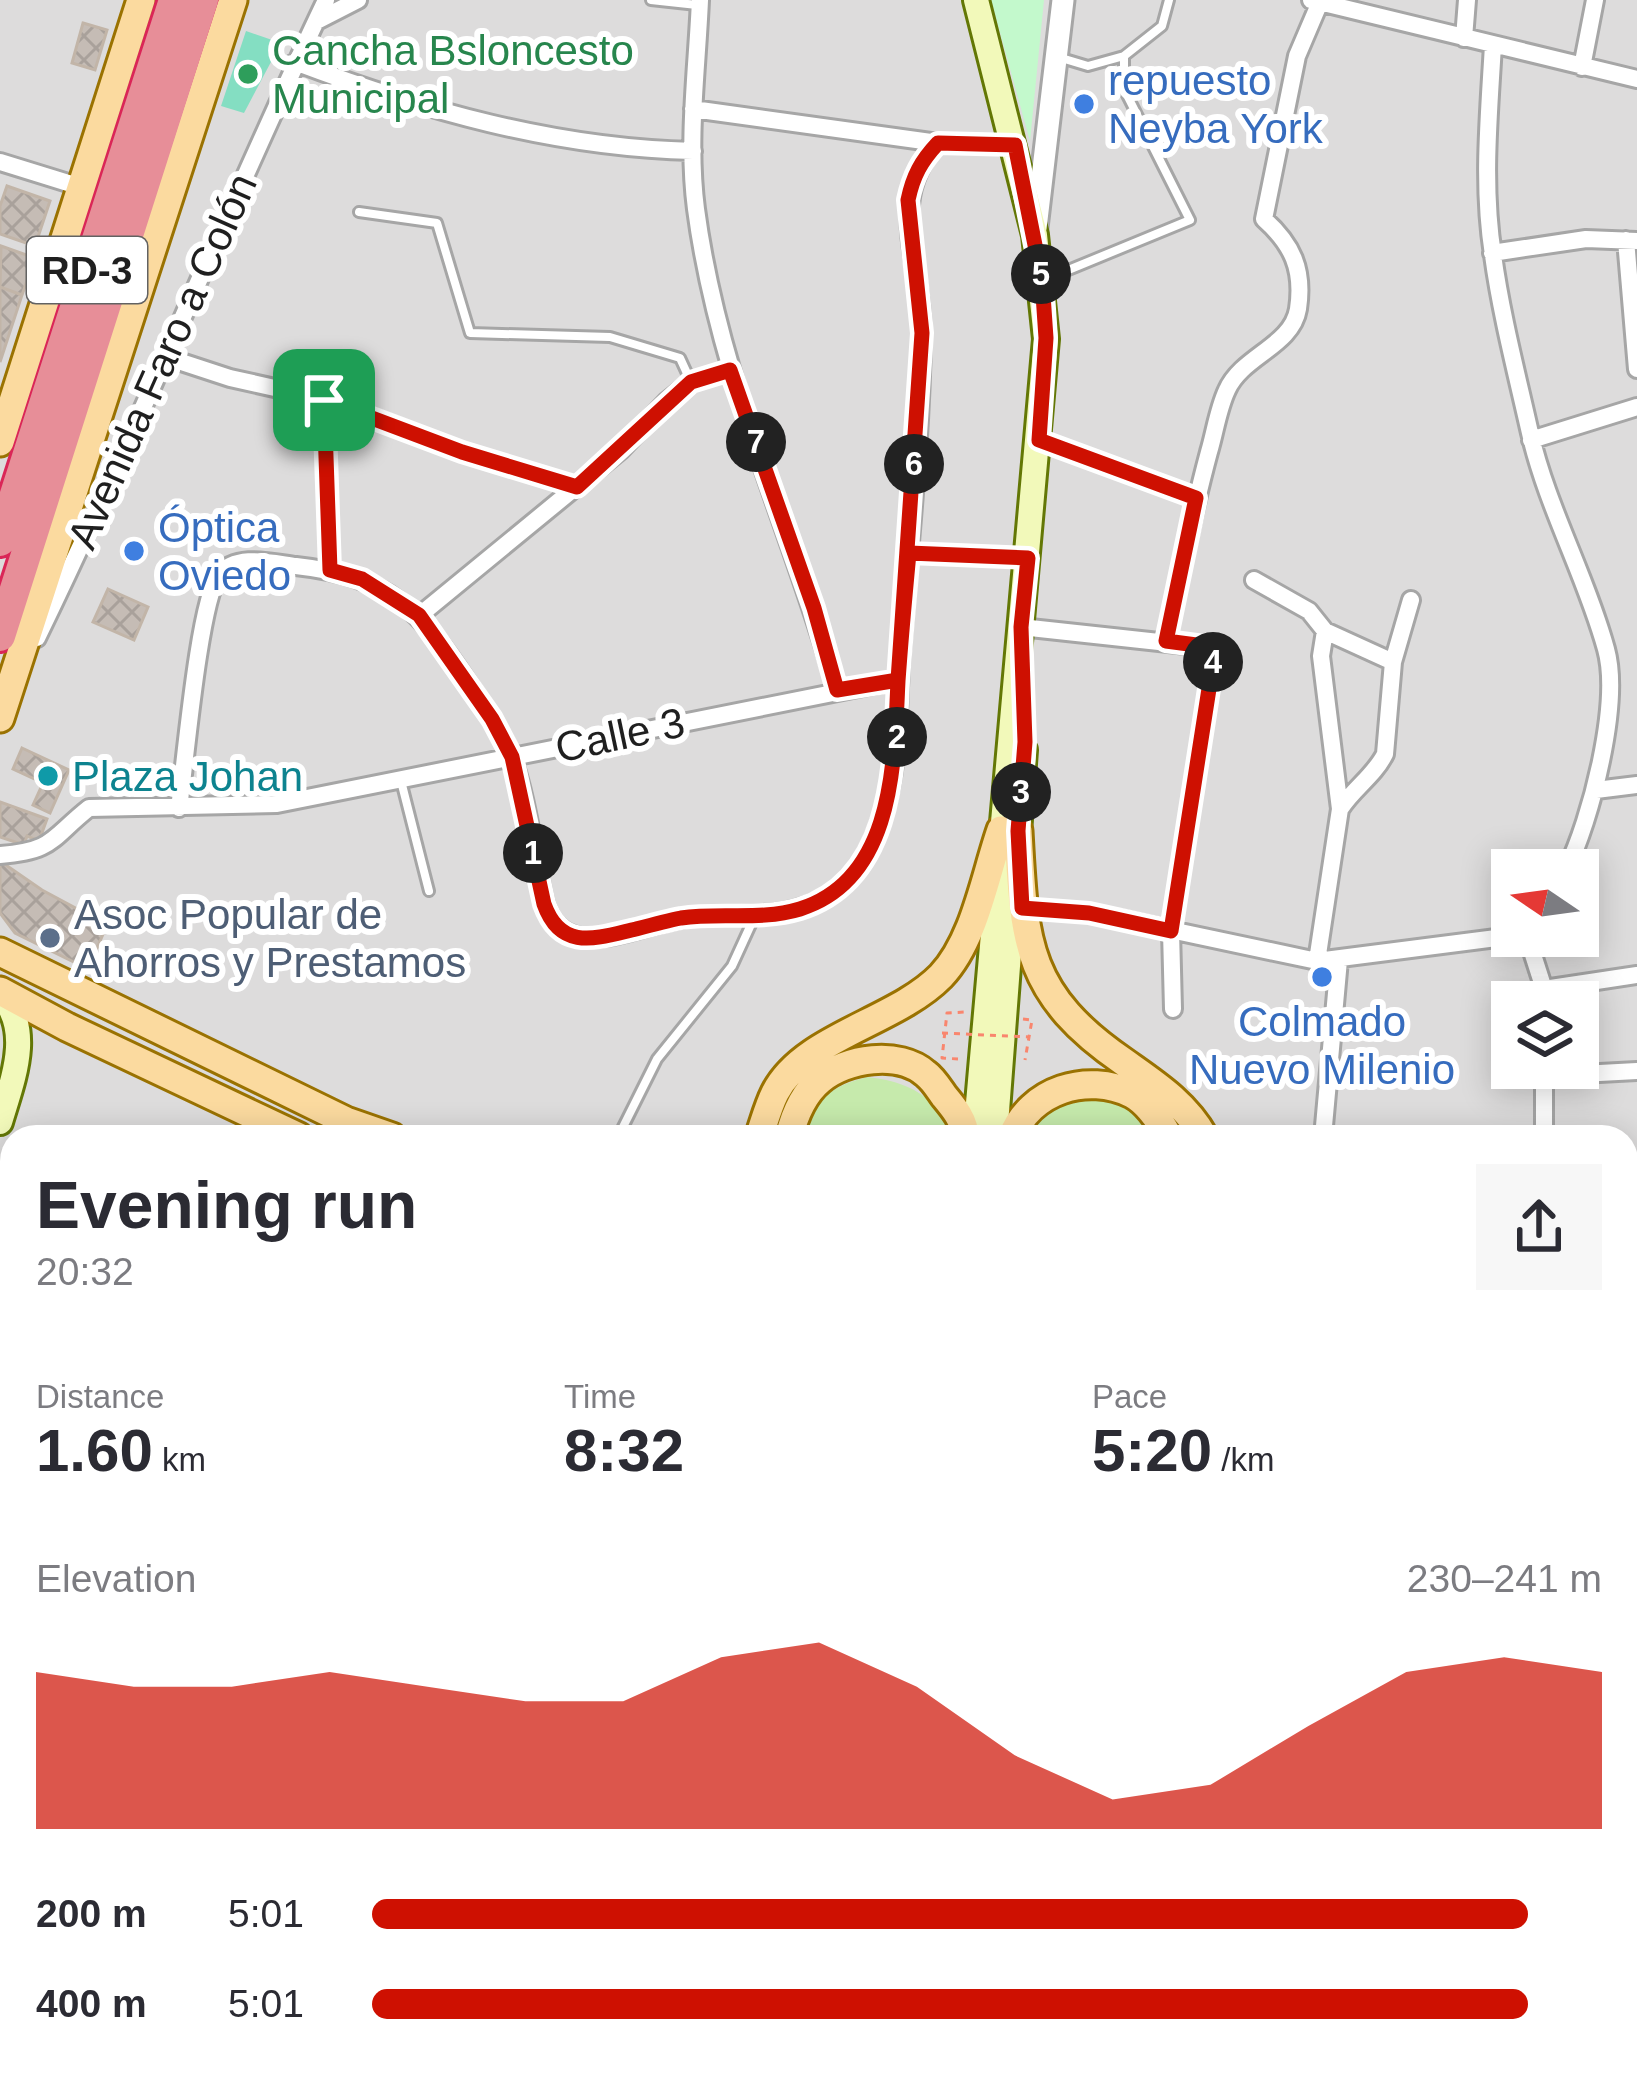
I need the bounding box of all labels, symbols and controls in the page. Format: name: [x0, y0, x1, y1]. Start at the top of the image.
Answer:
place label: Cancha Bsloncesto Municipal: [272, 27, 634, 122]
place label: repuesto Neyba York: [1108, 57, 1324, 152]
marker: Cancha Bsloncesto Municipal: [235, 61, 261, 87]
marker: repuesto Neyba York: [1071, 91, 1097, 117]
street label: Avenida Faro a Colón: [58, 166, 266, 556]
road number: RD-3: [27, 237, 147, 303]
pin: 5: [1011, 244, 1071, 304]
text: 5: [1032, 255, 1050, 292]
pin: [273, 349, 375, 451]
icon: arrive: [291, 367, 357, 433]
pin: 7: [726, 412, 786, 472]
text: 7: [747, 423, 765, 460]
pin: 6: [884, 434, 944, 494]
text: 6: [905, 445, 923, 482]
place label: Óptica Oviedo: [158, 504, 291, 599]
marker: Óptica Oviedo: [121, 538, 147, 564]
pin: 4: [1183, 632, 1243, 692]
text: 4: [1204, 643, 1222, 680]
street label: Calle 3: [551, 698, 689, 772]
pin: 2: [867, 707, 927, 767]
text: 2: [888, 718, 906, 755]
place label: Plaza Johan: [72, 753, 303, 800]
pin: 3: [991, 762, 1051, 822]
marker: Plaza Johan: [35, 763, 61, 789]
text: 3: [1012, 773, 1030, 810]
pin: 1: [503, 823, 563, 883]
text: 1: [524, 834, 542, 871]
north arrow: [1491, 849, 1599, 957]
map controls: [1491, 849, 1599, 1089]
place label: Asoc Popular de Ahorros y Prestamos: [74, 891, 466, 986]
marker: Asoc Popular de Ahorros y Prestamos: [37, 925, 63, 951]
marker: Colmado Nuevo Milenio: [1309, 964, 1335, 990]
button: layers: [1491, 981, 1599, 1089]
place label: Colmado Nuevo Milenio: [1189, 998, 1455, 1093]
button: share: [1476, 1164, 1602, 1290]
text: Evening run: [36, 1168, 417, 1242]
text: 20:32: [36, 1250, 134, 1293]
text: Distance: [36, 1378, 164, 1415]
text: Time: [564, 1378, 636, 1415]
text: Pace: [1092, 1378, 1167, 1415]
text: 1.60: [36, 1417, 153, 1484]
text: 8:32: [564, 1417, 684, 1484]
text: 5:20: [1092, 1417, 1212, 1484]
text: km: [153, 1441, 206, 1478]
text: /km: [1212, 1441, 1274, 1478]
text: Elevation: [36, 1557, 196, 1600]
text: 230–241 m: [1407, 1557, 1602, 1600]
text: 200 m: [36, 1892, 147, 1935]
text: 5:01: [228, 1892, 304, 1935]
text: 400 m: [36, 1982, 147, 2025]
text: 5:01: [228, 1982, 304, 2025]

